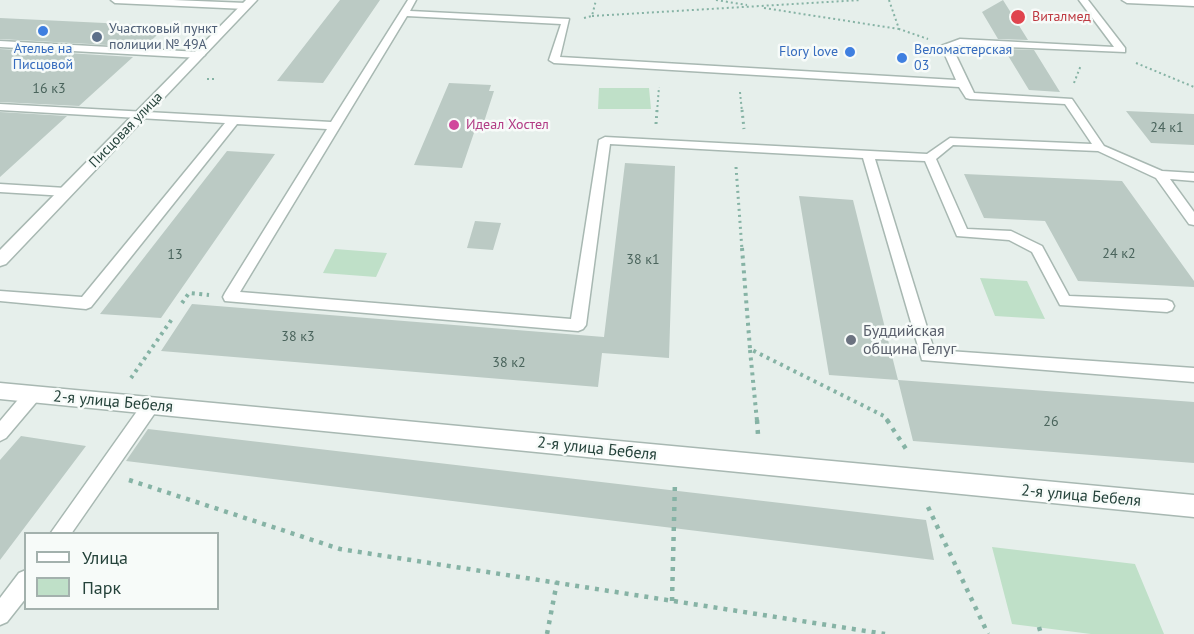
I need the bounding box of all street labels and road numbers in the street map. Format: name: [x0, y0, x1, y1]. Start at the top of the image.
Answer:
street label: Писцовая улица: [86, 89, 166, 171]
street label: 2-я улица Бебеля: [52, 387, 174, 417]
street label: 2-я улица Бебеля: [536, 433, 658, 465]
street label: 2-я улица Бебеля: [1020, 481, 1142, 511]

